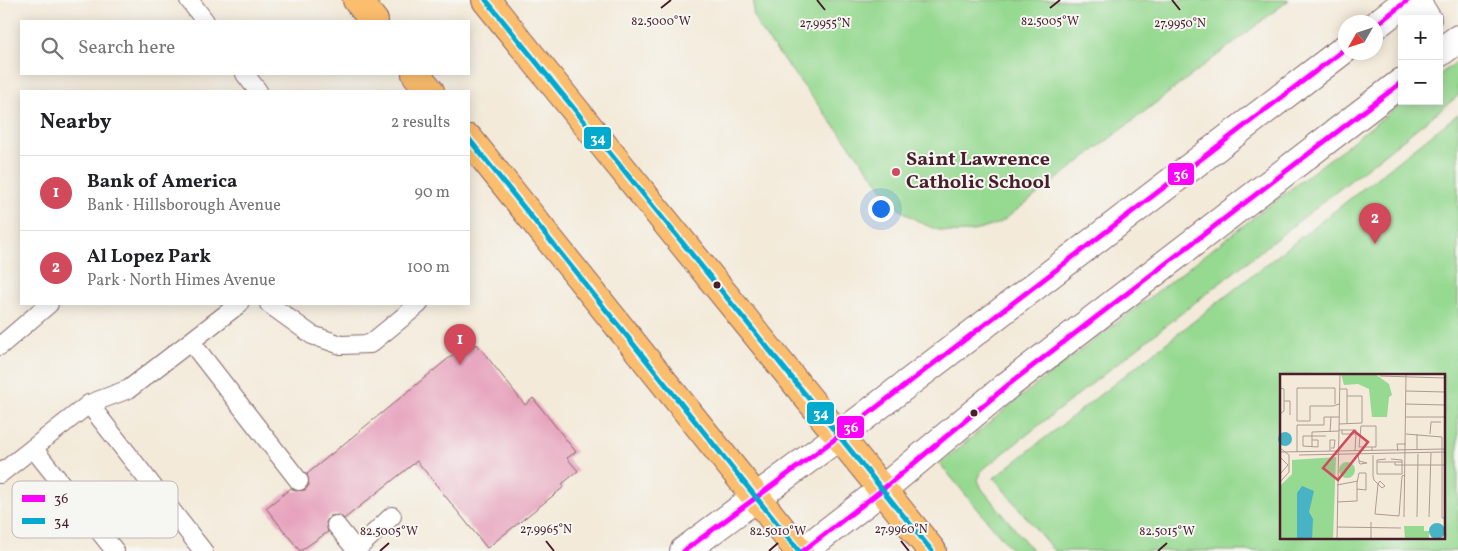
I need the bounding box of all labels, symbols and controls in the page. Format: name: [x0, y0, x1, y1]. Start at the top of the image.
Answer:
text: 82.5000°W: [631, 14, 691, 30]
text: 82.5005°W: [1021, 14, 1079, 30]
north arrow: [1338, 15, 1383, 60]
map controls: [1398, 15, 1443, 105]
button: +: [1398, 15, 1443, 60]
text: 27.9955°N: [800, 16, 851, 32]
text: 27.9950°N: [1154, 16, 1206, 32]
search box: [20, 20, 470, 75]
icon: search: [38, 34, 66, 62]
text: Search here: [78, 35, 175, 61]
button: −: [1398, 60, 1443, 105]
text: Nearby: [40, 108, 111, 137]
text: 2 results: [391, 112, 450, 134]
line badge: 34: [583, 126, 612, 150]
text: 34: [590, 130, 606, 149]
place label: Saint Lawrence Catholic School: [906, 146, 1051, 197]
line badge: 36: [1167, 162, 1195, 186]
marker: Saint Lawrence Catholic School: [890, 166, 902, 178]
text: 36: [1174, 166, 1189, 185]
text: Bank of America: [87, 169, 237, 195]
text: 1: [53, 182, 59, 204]
text: 90 m: [414, 182, 450, 204]
text: Bank · Hillsborough Avenue: [87, 195, 281, 217]
your location: [868, 196, 894, 222]
pin: 2: [1359, 203, 1391, 244]
text: Al Lopez Park: [87, 244, 211, 270]
text: 2: [52, 257, 60, 279]
text: 100 m: [407, 257, 450, 279]
text: Park · North Himes Avenue: [87, 270, 276, 292]
unlabelled marker: [712, 280, 722, 290]
pin: 1: [444, 324, 476, 365]
inset map: [1280, 374, 1446, 538]
line badge: 34: [806, 401, 835, 425]
text: 34: [813, 405, 829, 424]
unlabelled marker: [969, 408, 979, 418]
line badge: 36: [836, 415, 865, 439]
text: 36: [844, 419, 859, 438]
legend: [12, 481, 178, 538]
text: 36: [54, 490, 68, 509]
text: 34: [54, 513, 70, 532]
text: 27.9965°N: [520, 522, 572, 538]
text: 27.9960°N: [874, 522, 928, 538]
text: 82.5005°W: [360, 524, 418, 540]
text: 82.5010°W: [750, 524, 806, 540]
text: 82.5015°W: [1139, 524, 1195, 540]

